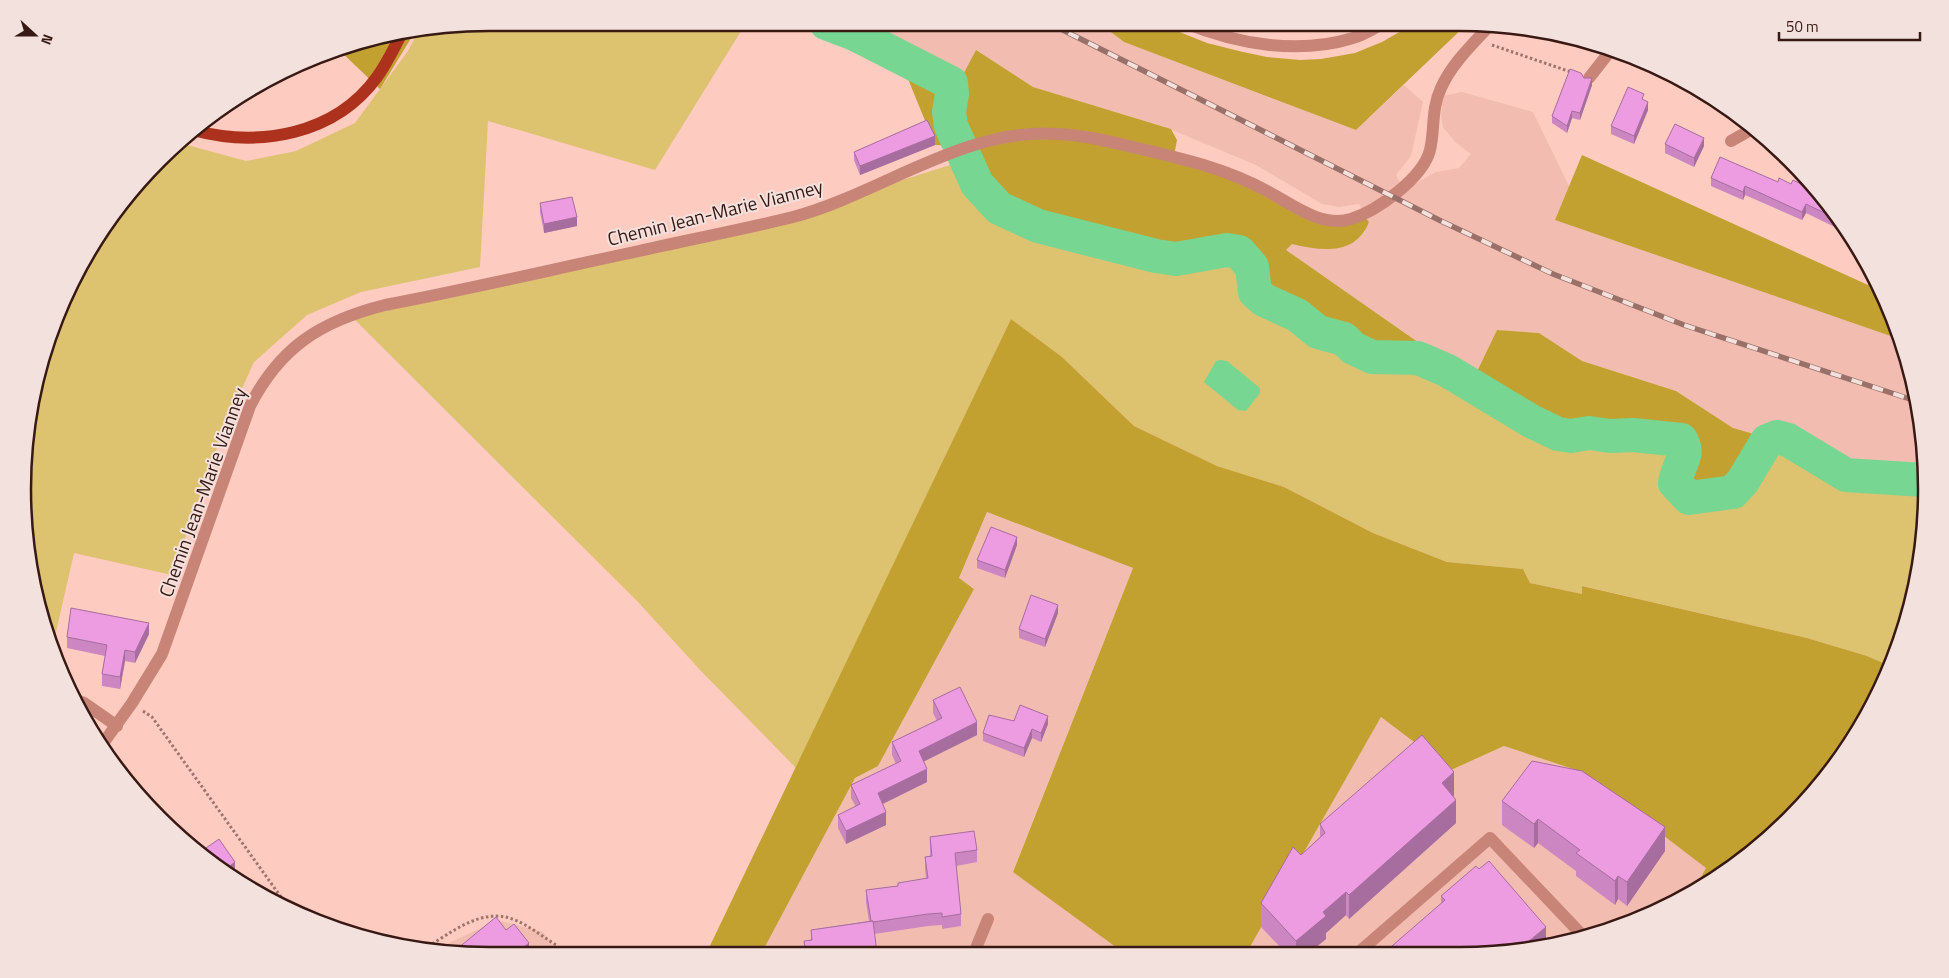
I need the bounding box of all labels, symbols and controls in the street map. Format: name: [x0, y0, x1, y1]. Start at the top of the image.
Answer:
north arrow: [10, 10, 60, 60]
scale bar: [1779, 10, 1920, 42]
text: 50 m: [1786, 15, 1819, 38]
text: N: [36, 32, 59, 48]
street label: Chemin Jean-Marie Vianney: [604, 171, 826, 253]
street label: Chemin Jean-Marie Vianney: [151, 383, 253, 601]

